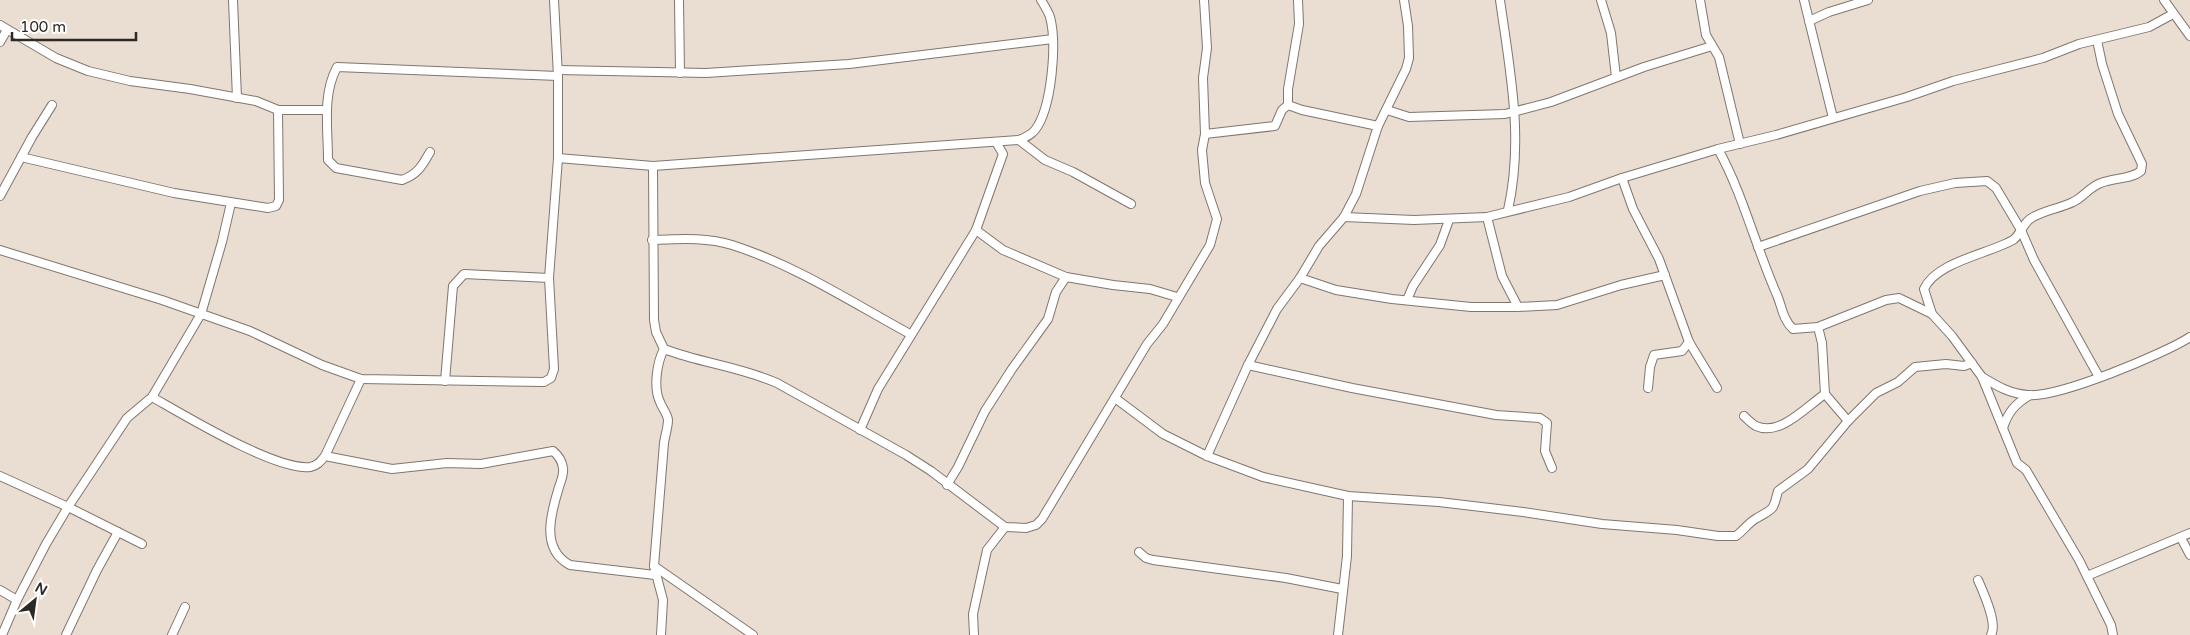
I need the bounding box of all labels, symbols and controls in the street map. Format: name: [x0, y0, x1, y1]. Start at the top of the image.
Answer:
scale bar: [12, 10, 136, 42]
text: 100 m: [20, 18, 66, 36]
north arrow: [10, 575, 60, 625]
text: N: [32, 579, 50, 599]

